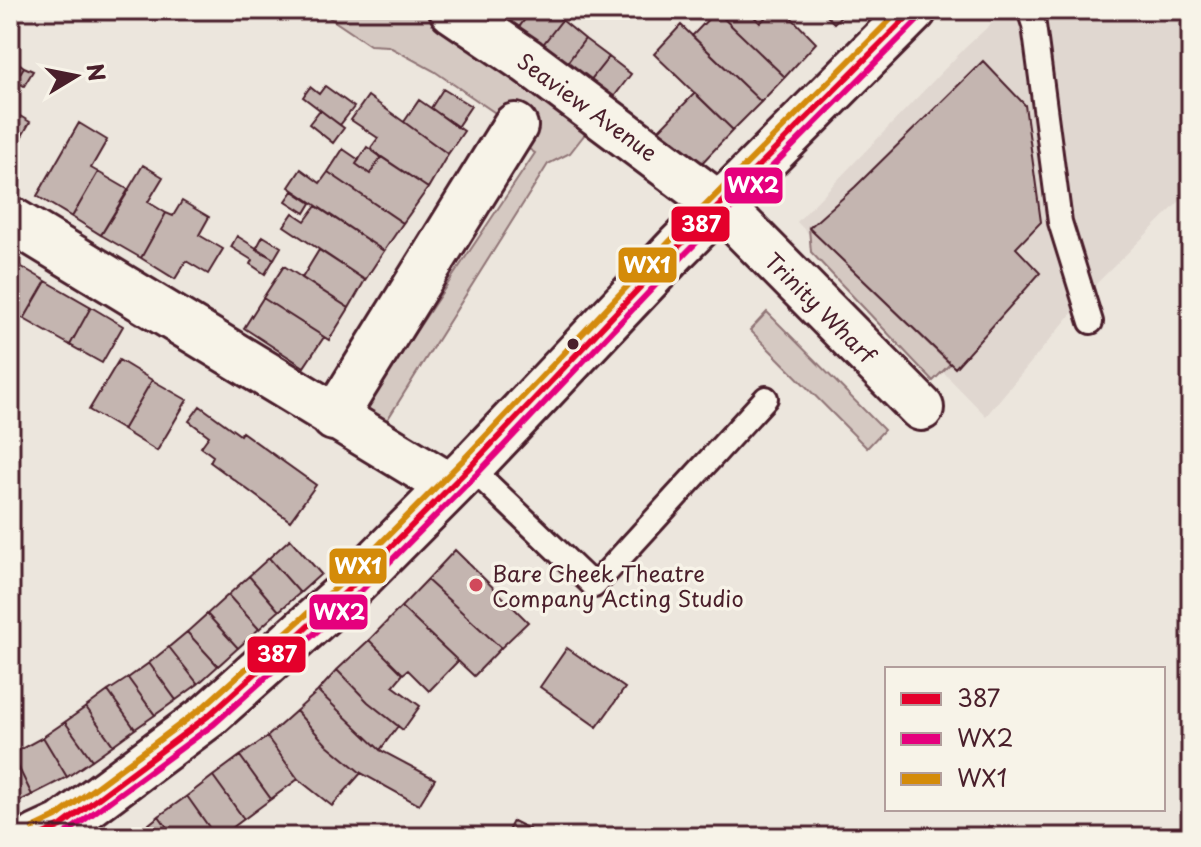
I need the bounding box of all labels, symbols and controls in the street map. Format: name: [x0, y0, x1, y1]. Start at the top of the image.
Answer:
north arrow: [36, 36, 116, 116]
street label: Seaview Avenue: [511, 44, 665, 168]
text: N: [79, 61, 115, 84]
line badge: WX2: [723, 166, 784, 205]
text: WX2: [727, 167, 779, 200]
line badge: 387: [670, 205, 731, 243]
text: 387: [681, 206, 722, 239]
street label: Trinity Wharf: [758, 244, 885, 371]
line badge: WX1: [617, 246, 678, 284]
text: WX1: [623, 247, 671, 280]
unlabelled marker: [565, 336, 581, 352]
line badge: WX1: [328, 547, 388, 585]
text: WX1: [334, 548, 382, 581]
place label: Bare Cheek Theatre Company Acting Studio: [492, 556, 744, 614]
marker: Bare Cheek Theatre Company Acting Studio: [467, 576, 485, 594]
line badge: WX2: [308, 593, 369, 631]
text: WX2: [313, 594, 365, 627]
line badge: 387: [246, 635, 307, 674]
text: 387: [257, 636, 298, 669]
legend: [885, 667, 1165, 811]
text: 387: [957, 679, 1000, 715]
text: WX2: [957, 719, 1013, 755]
text: WX1: [957, 759, 1007, 795]

